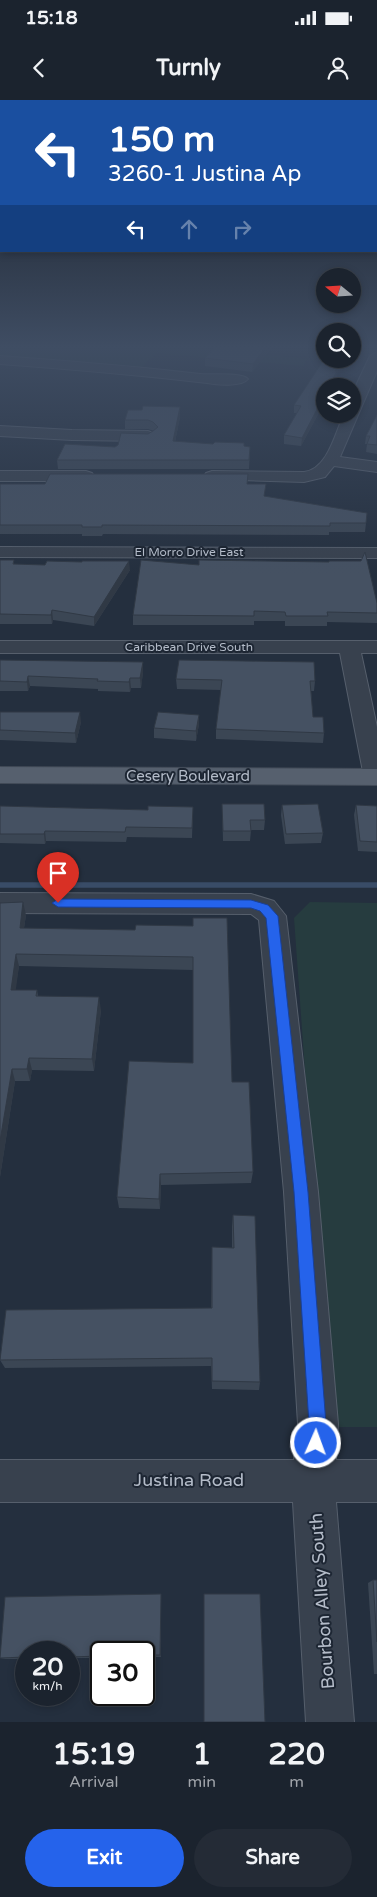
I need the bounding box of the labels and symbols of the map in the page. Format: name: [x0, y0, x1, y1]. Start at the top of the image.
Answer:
north arrow: [316, 268, 361, 312]
street label: El Morro Drive East: [134, 545, 244, 559]
street label: Caribbean Drive South: [125, 640, 253, 654]
street label: Cesery Boulevard: [126, 767, 250, 785]
pin: [37, 852, 79, 903]
position arrow: [289, 1416, 341, 1468]
street label: Justina Road: [134, 1469, 244, 1491]
street label: Bourbon Alley South: [305, 1512, 339, 1690]
speed limit sign: 30: [90, 1641, 155, 1706]

